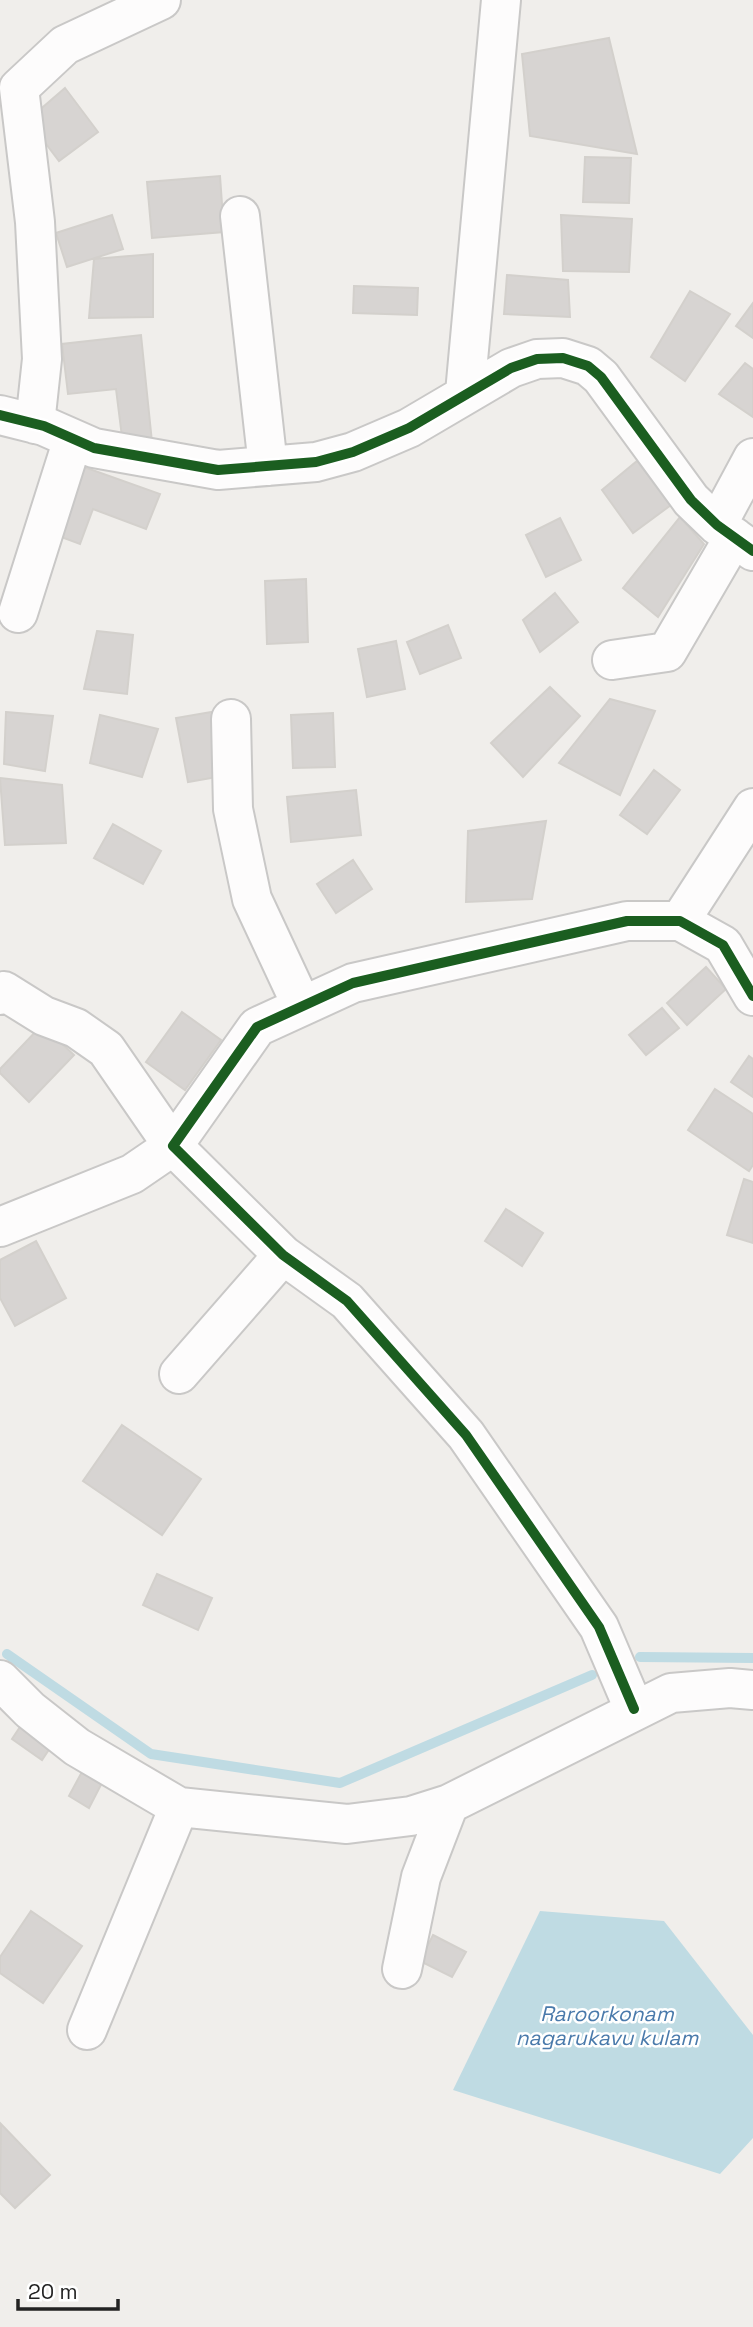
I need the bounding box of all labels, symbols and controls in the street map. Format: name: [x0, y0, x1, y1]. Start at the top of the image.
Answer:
water label: Raroorkonam nagarukavu kulam: [516, 2000, 699, 2051]
scale bar: [18, 2268, 117, 2312]
text: 20 m: [28, 2278, 78, 2305]

